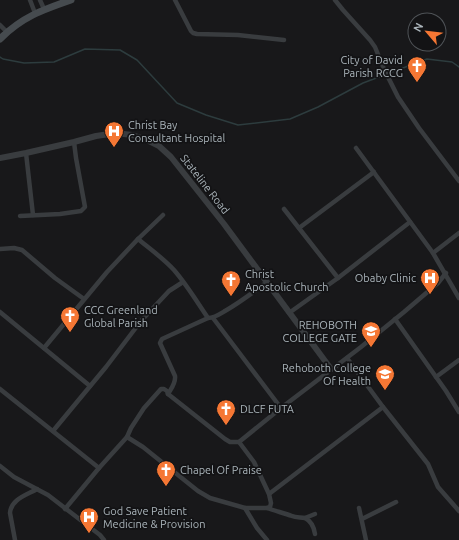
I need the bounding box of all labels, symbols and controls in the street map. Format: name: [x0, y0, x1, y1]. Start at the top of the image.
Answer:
north arrow: [407, 12, 447, 52]
text: N: [411, 21, 425, 34]
place label: City of David Parish RCCG: [340, 54, 403, 79]
church icon: City of David Parish RCCG: [406, 55, 428, 83]
place label: Christ Bay Consultant Hospital: [128, 119, 225, 144]
hospital icon: Christ Bay Consultant Hospital: [103, 120, 125, 148]
street label: Stateline Road: [178, 152, 232, 216]
hospital icon: Obaby Clinic: [419, 267, 441, 295]
place label: Christ Apostolic Church: [245, 268, 329, 293]
church icon: Christ Apostolic Church: [220, 269, 242, 297]
place label: Obaby Clinic: [355, 272, 416, 284]
place label: CCC Greenland Global Parish: [84, 304, 158, 329]
church icon: CCC Greenland Global Parish: [59, 305, 81, 333]
place label: REHOBOTH COLLEGE GATE: [283, 319, 357, 344]
school or university icon: REHOBOTH COLLEGE GATE: [360, 320, 382, 348]
place label: Rehoboth College Of Health: [282, 362, 371, 387]
school or university icon: Rehoboth College Of Health: [374, 363, 396, 391]
church icon: DLCF FUTA: [215, 398, 237, 426]
place label: DLCF FUTA: [240, 403, 295, 415]
church icon: Chapel Of Praise: [155, 459, 177, 487]
place label: Chapel Of Praise: [180, 464, 262, 476]
place label: God Save Patient Medicine & Provision: [103, 505, 205, 530]
hospital icon: God Save Patient Medicine & Provision: [78, 506, 100, 534]

